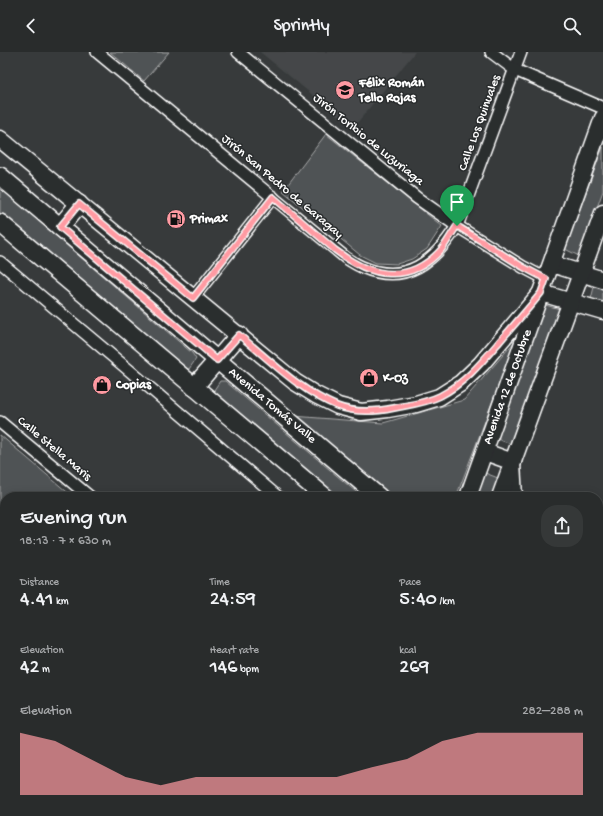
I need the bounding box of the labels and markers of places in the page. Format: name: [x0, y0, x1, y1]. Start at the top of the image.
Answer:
place label: Félix Román Tello Rojas: [358, 76, 425, 106]
school or university icon: Félix Román Tello Rojas: [334, 79, 356, 101]
pin: [440, 185, 474, 226]
fuel station icon: Primax: [165, 208, 187, 230]
place label: Primax: [189, 212, 228, 227]
shop icon: K-Oz: [358, 367, 380, 389]
place label: K-Oz: [382, 371, 409, 386]
shop icon: Copias: [91, 374, 113, 396]
place label: Copias: [115, 378, 152, 394]

